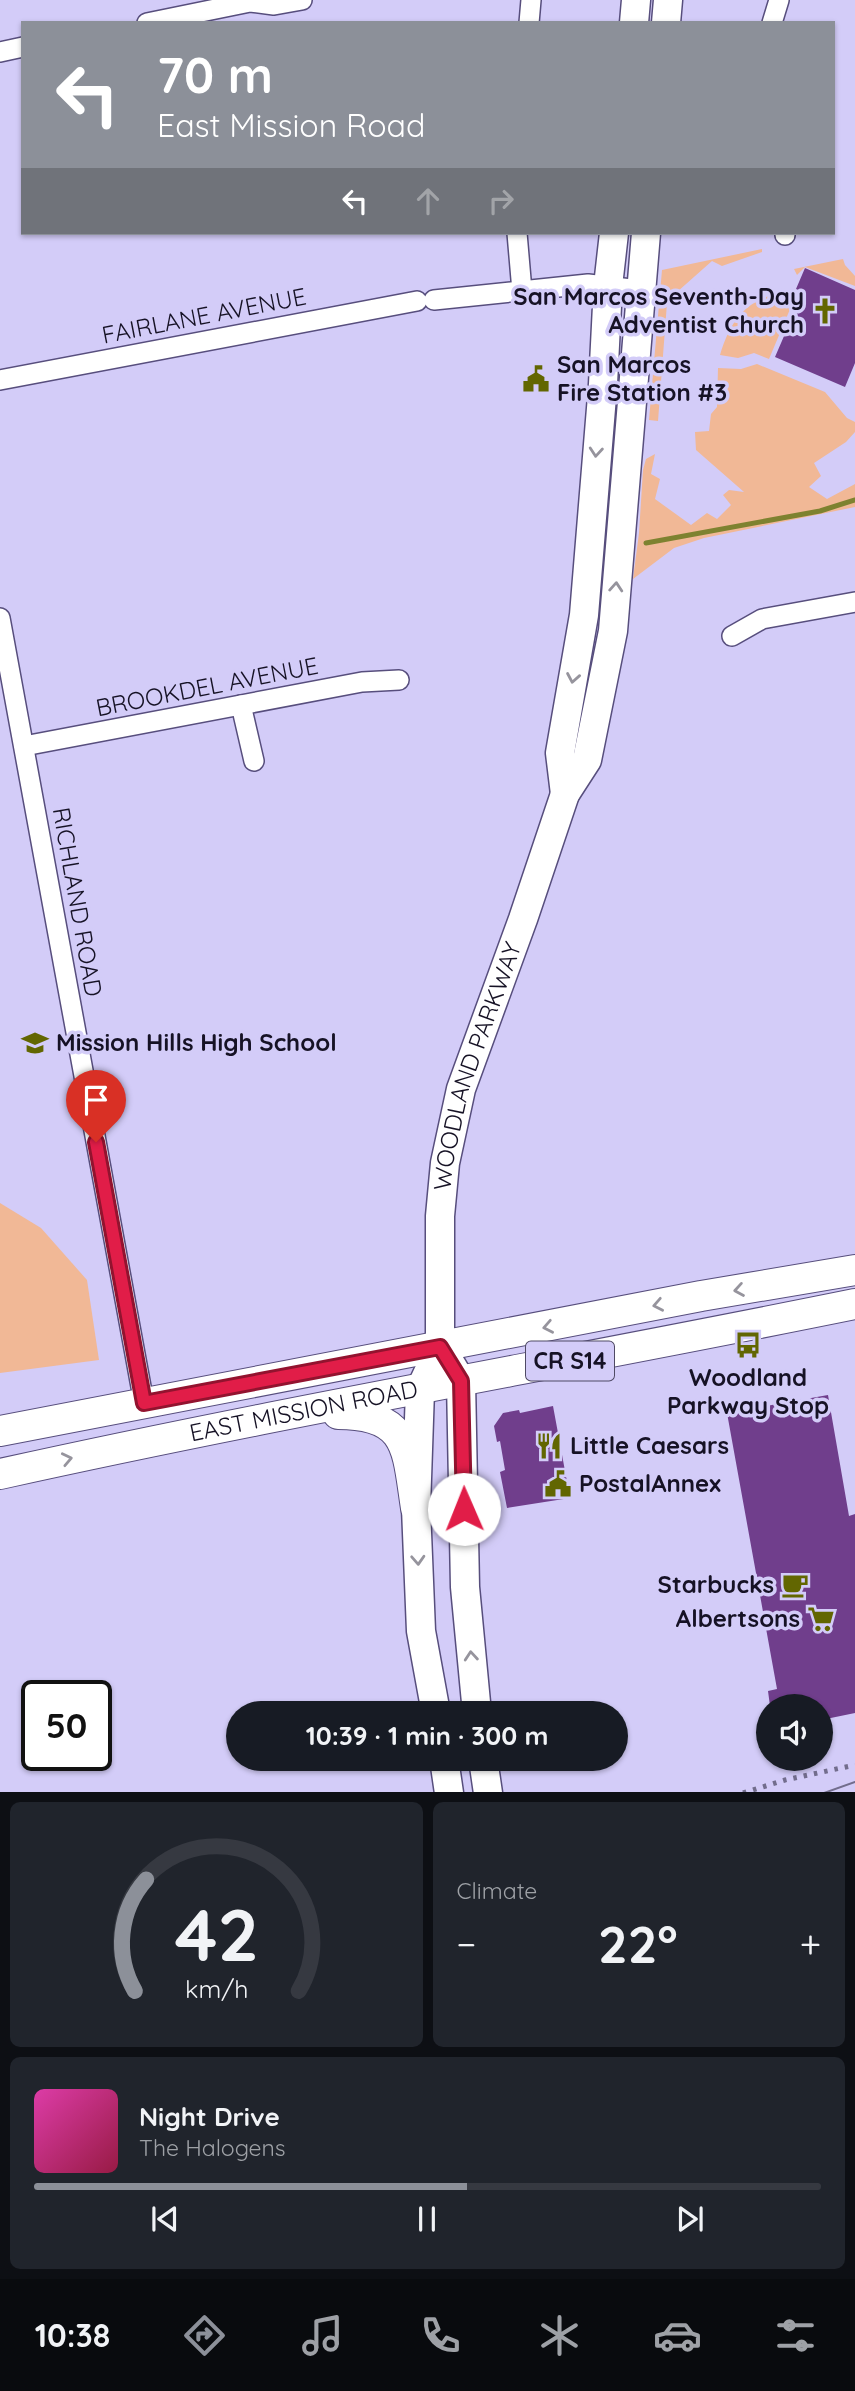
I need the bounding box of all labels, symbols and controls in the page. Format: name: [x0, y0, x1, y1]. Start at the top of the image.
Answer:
text: 70 m: [157, 44, 273, 105]
icon: left: [42, 49, 133, 140]
text: East Mission Road: [157, 105, 425, 145]
icon: left: [336, 182, 374, 220]
icon: ahead: [409, 182, 447, 220]
icon: right: [482, 182, 520, 220]
street label: FAIRLANE AVENUE: [99, 280, 309, 350]
place label: San Marcos Seventh-Day Adventist Church: [513, 281, 804, 339]
church icon: San Marcos Seventh-Day Adventist Church: [810, 296, 840, 326]
place label: San Marcos Fire Station #3: [557, 349, 727, 407]
public building icon: San Marcos Fire Station #3: [521, 364, 551, 394]
one-way arrow: [589, 447, 604, 458]
one-way arrow: [608, 582, 623, 593]
street label: BROOKDEL AVENUE: [93, 650, 320, 722]
one-way arrow: [566, 672, 581, 684]
street label: RICHLAND ROAD: [47, 805, 109, 999]
street label: WOODLAND PARKWAY: [426, 938, 527, 1192]
place label: Mission Hills High School: [56, 1027, 337, 1057]
school or university icon: Mission Hills High School: [20, 1028, 50, 1058]
pin: [66, 1070, 126, 1142]
icon: arrive: [77, 1081, 115, 1119]
one-way arrow: [734, 1282, 745, 1297]
one-way arrow: [652, 1297, 664, 1312]
one-way arrow: [542, 1318, 554, 1333]
bus stop icon: Woodland Parkway Stop: [733, 1330, 763, 1360]
road number: CR S14: [526, 1342, 614, 1380]
place label: Woodland Parkway Stop: [667, 1362, 829, 1420]
street label: EAST MISSION ROAD: [187, 1373, 420, 1447]
place label: Little Caesars: [570, 1430, 729, 1460]
restaurant icon: Little Caesars: [534, 1431, 564, 1461]
one-way arrow: [61, 1453, 73, 1468]
place label: PostalAnnex: [579, 1468, 721, 1498]
public building icon: PostalAnnex: [543, 1469, 573, 1499]
position arrow: [427, 1472, 501, 1546]
one-way arrow: [411, 1555, 426, 1566]
place label: Starbucks: [658, 1569, 774, 1599]
cafe icon: Starbucks: [780, 1570, 810, 1600]
place label: Albertsons: [676, 1603, 800, 1633]
supermarket icon: Albertsons: [806, 1604, 836, 1634]
one-way arrow: [464, 1650, 479, 1661]
speed limit sign: 50: [21, 1680, 112, 1771]
map controls: [756, 1694, 833, 1771]
button: sound: [756, 1694, 833, 1771]
text: 10:39 · 1 min · 300 m: [306, 1719, 548, 1752]
text: Climate: [457, 1876, 537, 1905]
text: 42: [174, 1888, 258, 1979]
text: 22°: [598, 1911, 678, 1976]
text: −: [457, 1920, 476, 1968]
text: +: [800, 1920, 821, 1968]
text: km/h: [185, 1972, 248, 2003]
text: Night Drive: [139, 2100, 280, 2133]
text: The Halogens: [139, 2133, 286, 2162]
icon: previous: [146, 2200, 184, 2238]
icon: pause: [408, 2200, 446, 2238]
icon: next: [671, 2200, 709, 2238]
icon: directions: [180, 2311, 229, 2360]
icon: music: [298, 2311, 347, 2360]
icon: phone: [416, 2311, 465, 2360]
icon: climate: [535, 2311, 584, 2360]
icon: car: [653, 2311, 702, 2360]
icon: filters: [771, 2311, 820, 2360]
text: 10:38: [35, 2315, 110, 2355]

